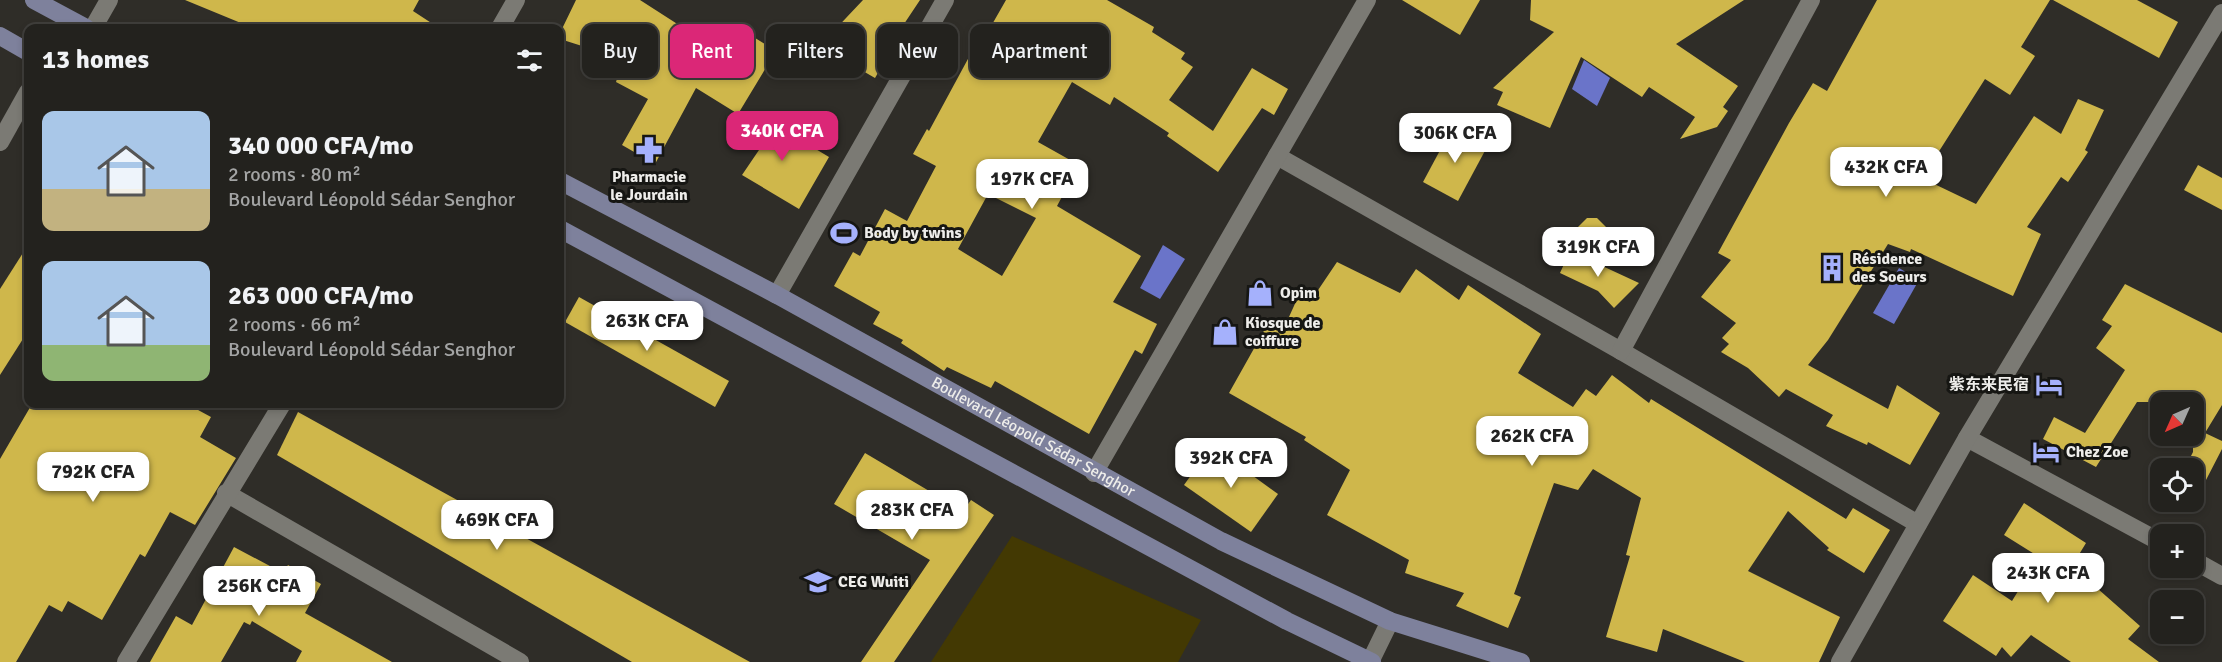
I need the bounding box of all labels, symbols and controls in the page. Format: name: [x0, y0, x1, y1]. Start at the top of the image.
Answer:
chip: Buy: [582, 24, 658, 78]
chip: Rent: [670, 24, 754, 78]
chip: Filters: [766, 24, 865, 78]
chip: New: [877, 24, 958, 78]
chip: Apartment: [970, 24, 1109, 78]
text: 13 homes: [42, 44, 149, 76]
icon: filters: [513, 44, 546, 77]
pin: 340K CFA: [720, 111, 844, 162]
pin: 306K CFA: [1393, 113, 1517, 164]
text: 340K CFA: [740, 118, 824, 143]
text: 306K CFA: [1413, 120, 1497, 145]
text: 340 000 CFA/mo: [228, 130, 414, 162]
icon: home: [90, 135, 162, 207]
pharmacy icon: Pharmacie le Jourdain: [634, 135, 664, 165]
pin: 432K CFA: [1824, 147, 1948, 198]
text: 432K CFA: [1844, 154, 1928, 179]
pin: 197K CFA: [970, 159, 1094, 210]
text: 2 rooms · 80 m²: [228, 162, 361, 187]
text: 197K CFA: [990, 166, 1074, 191]
place label: Pharmacie le Jourdain: [610, 167, 688, 205]
text: Boulevard Léopold Sédar Senghor: [228, 187, 515, 212]
sports icon: Body by twins: [829, 218, 859, 248]
place label: Body by twins: [864, 223, 962, 243]
pin: 319K CFA: [1536, 227, 1660, 278]
text: 319K CFA: [1556, 234, 1640, 259]
place label: Résidence des Soeurs: [1852, 249, 1927, 287]
building icon: Résidence des Soeurs: [1817, 253, 1847, 283]
shop icon: Opim: [1245, 278, 1275, 308]
text: 263 000 CFA/mo: [228, 280, 414, 312]
place label: Opim: [1280, 283, 1317, 303]
icon: home: [90, 285, 162, 357]
pin: 263K CFA: [585, 301, 709, 352]
text: 263K CFA: [605, 308, 689, 333]
text: 2 rooms · 66 m²: [228, 312, 361, 337]
place label: Kiosque de coiffure: [1245, 313, 1321, 351]
shop icon: Kiosque de coiffure: [1210, 317, 1240, 347]
text: Boulevard Léopold Sédar Senghor: [228, 337, 515, 362]
hotel icon: 紫东来民宿: [2034, 370, 2064, 400]
street label: Boulevard Léopold Sédar Senghor: [928, 372, 1139, 501]
place label: 紫东来民宿: [1949, 375, 2029, 395]
north arrow: [2150, 392, 2204, 446]
map controls: [2150, 392, 2204, 644]
pin: 262K CFA: [1470, 416, 1594, 467]
text: 262K CFA: [1490, 423, 1574, 448]
hotel icon: Chez Zoe: [2031, 437, 2061, 467]
pin: 392K CFA: [1169, 438, 1293, 489]
place label: Chez Zoe: [2066, 442, 2129, 462]
text: 392K CFA: [1189, 445, 1273, 470]
pin: 792K CFA: [31, 452, 155, 503]
button: locate: [2150, 458, 2204, 512]
text: 792K CFA: [51, 459, 135, 484]
pin: 283K CFA: [850, 490, 974, 541]
text: 283K CFA: [870, 497, 954, 522]
pin: 469K CFA: [435, 500, 559, 551]
text: 469K CFA: [455, 507, 539, 532]
button: +: [2150, 524, 2204, 578]
pin: 243K CFA: [1986, 553, 2110, 604]
text: 243K CFA: [2006, 560, 2090, 585]
pin: 256K CFA: [197, 566, 321, 617]
school or university icon: CEG Wuiti: [803, 567, 833, 597]
place label: CEG Wuiti: [838, 572, 909, 592]
text: 256K CFA: [217, 573, 301, 598]
button: −: [2150, 590, 2204, 644]

